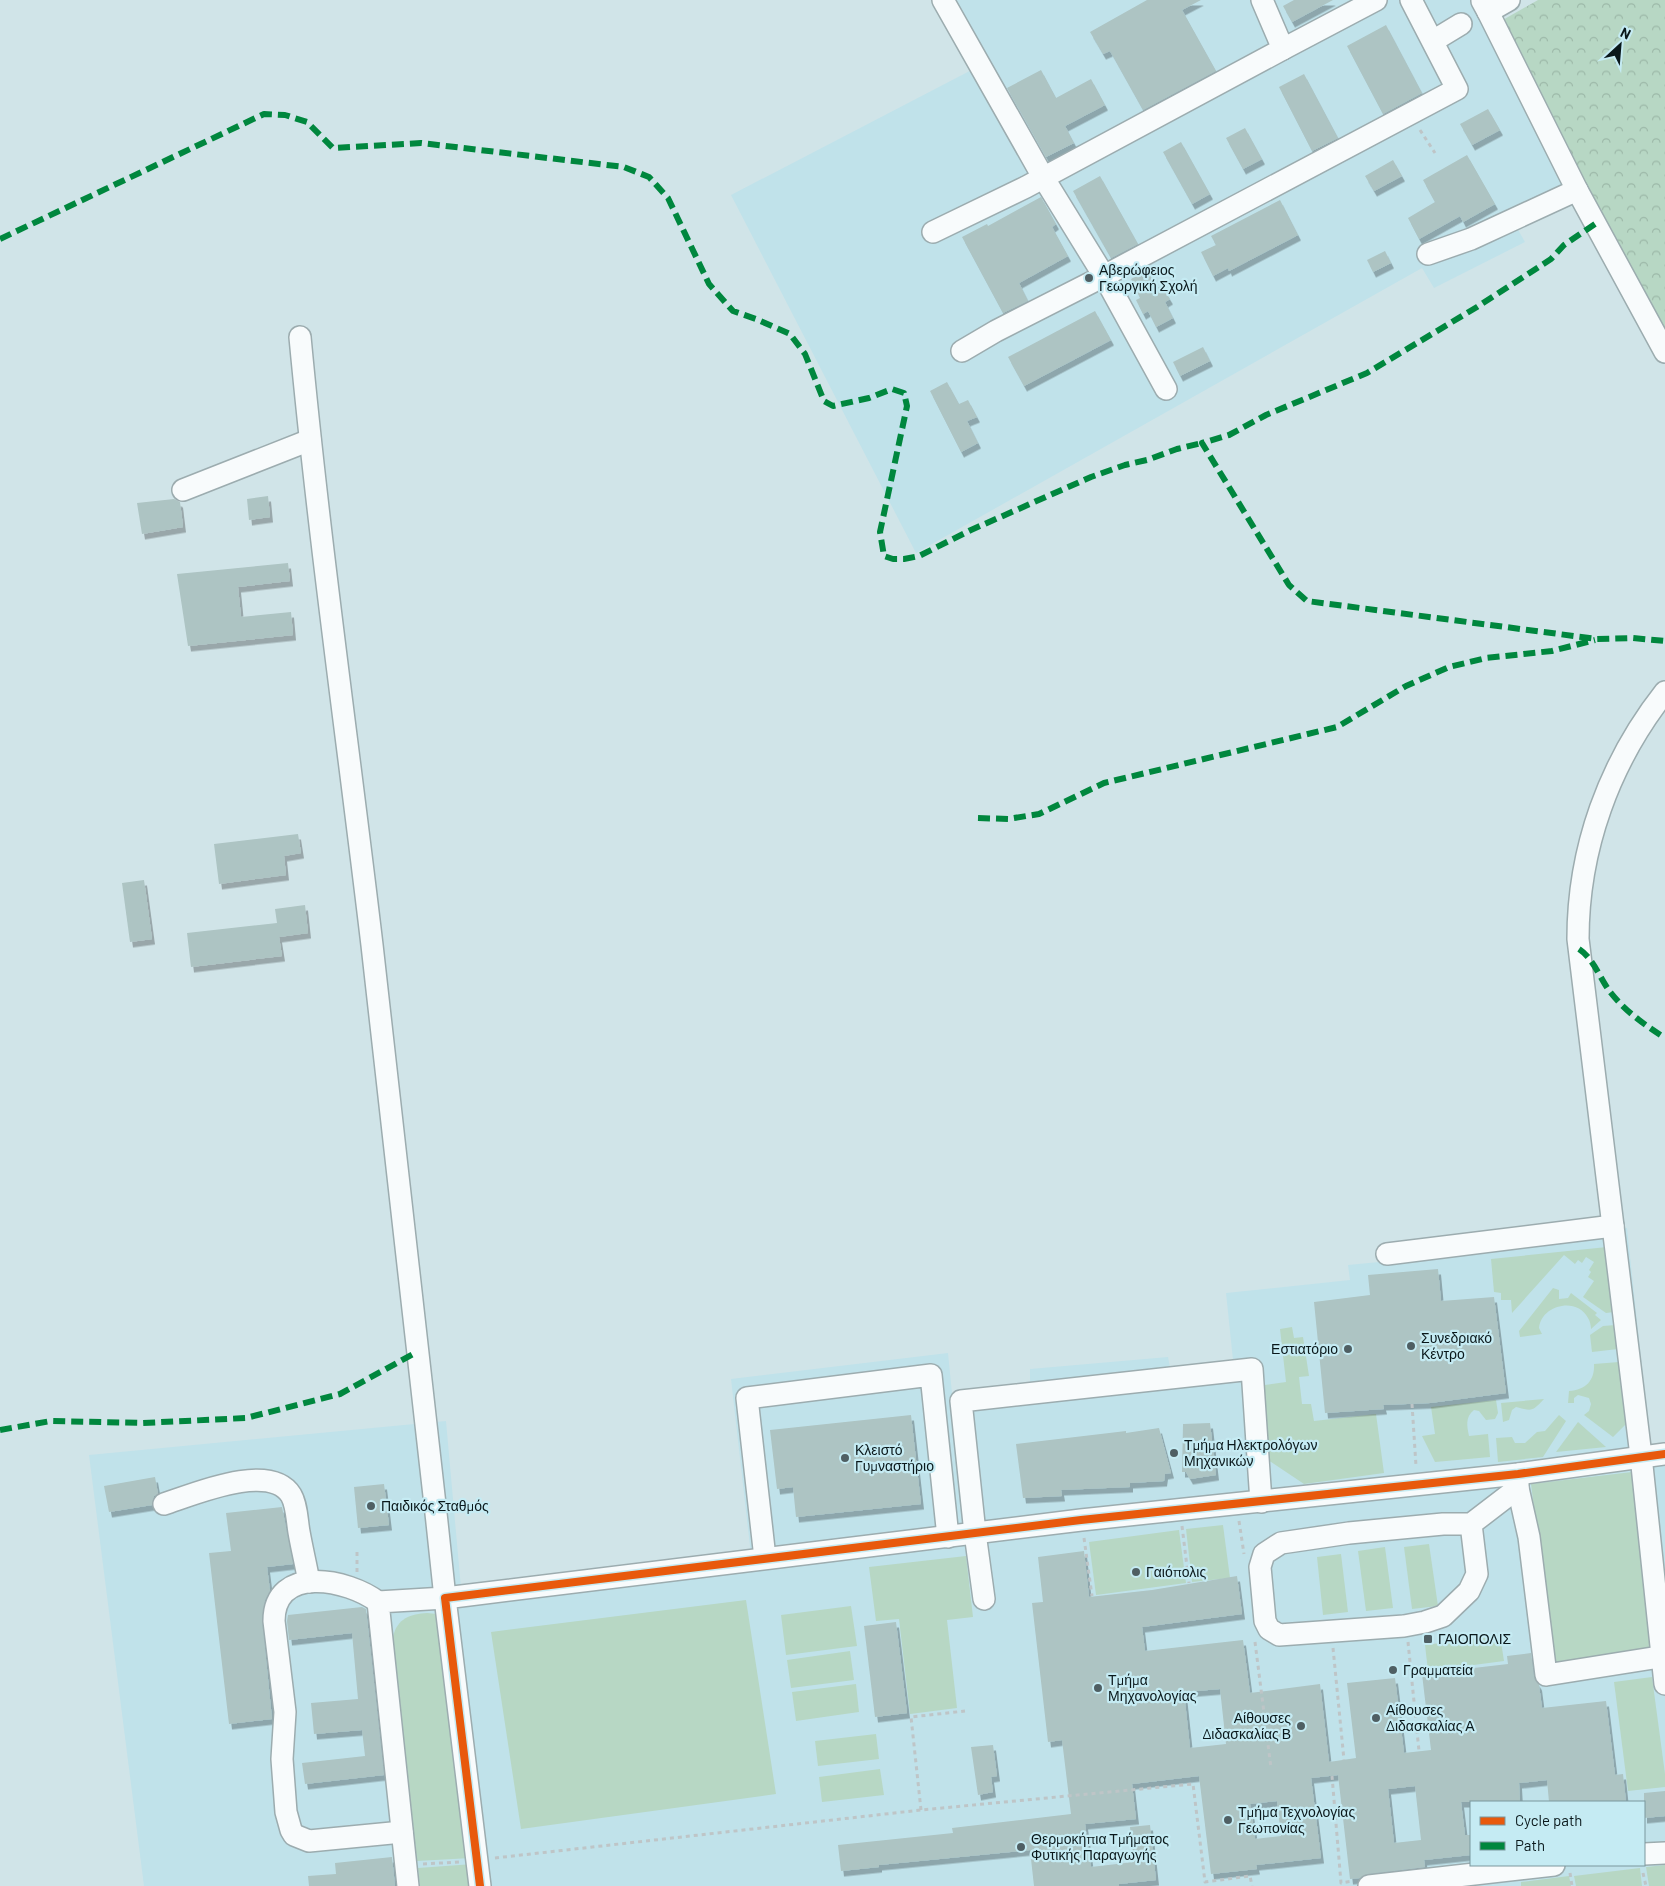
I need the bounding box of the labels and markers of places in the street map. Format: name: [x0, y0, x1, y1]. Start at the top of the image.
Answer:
place label: Αβερώφειος Γεωργική Σχολή: [1099, 261, 1197, 294]
marker: Αβερώφειος Γεωργική Σχολή: [1083, 272, 1095, 284]
place label: Συνεδριακό Κέντρο: [1421, 1329, 1492, 1362]
place label: Εστιατόριο: [1271, 1340, 1338, 1357]
marker: Συνεδριακό Κέντρο: [1405, 1340, 1417, 1352]
marker: Εστιατόριο: [1342, 1343, 1354, 1355]
place label: Τμήμα Ηλεκτρολόγων Μηχανικών: [1184, 1436, 1317, 1469]
place label: Κλειστό Γυμναστήριο: [855, 1441, 934, 1474]
marker: Τμήμα Ηλεκτρολόγων Μηχανικών: [1168, 1447, 1180, 1459]
marker: Κλειστό Γυμναστήριο: [839, 1452, 851, 1464]
place label: Παιδικός Σταθμός: [381, 1497, 489, 1514]
marker: Παιδικός Σταθμός: [365, 1500, 377, 1512]
place label: Γαιόπολις: [1146, 1563, 1206, 1580]
marker: Γαιόπολις: [1130, 1566, 1142, 1578]
place label: ΓΑΙΟΠΟΛΙΣ: [1438, 1630, 1512, 1647]
marker: ΓΑΙΟΠΟΛΙΣ: [1422, 1633, 1434, 1645]
place label: Γραμματεία: [1403, 1661, 1473, 1678]
marker: Γραμματεία: [1387, 1664, 1399, 1676]
place label: Τμήμα Μηχανολογίας: [1108, 1671, 1197, 1704]
marker: Τμήμα Μηχανολογίας: [1092, 1682, 1104, 1694]
place label: Αίθουσες Διδασκαλίας Α: [1386, 1701, 1475, 1734]
place label: Αίθουσες Διδασκαλίας Β: [1202, 1709, 1291, 1742]
marker: Αίθουσες Διδασκαλίας Α: [1370, 1712, 1382, 1724]
marker: Αίθουσες Διδασκαλίας Β: [1295, 1720, 1307, 1732]
place label: Τμήμα Τεχνολογίας Γεωπονίας: [1238, 1803, 1355, 1836]
marker: Τμήμα Τεχνολογίας Γεωπονίας: [1222, 1814, 1234, 1826]
place label: Θερμοκήπια Τμήματος Φυτικής Παραγωγής: [1031, 1830, 1169, 1863]
marker: Θερμοκήπια Τμήματος Φυτικής Παραγωγής: [1015, 1841, 1027, 1853]

